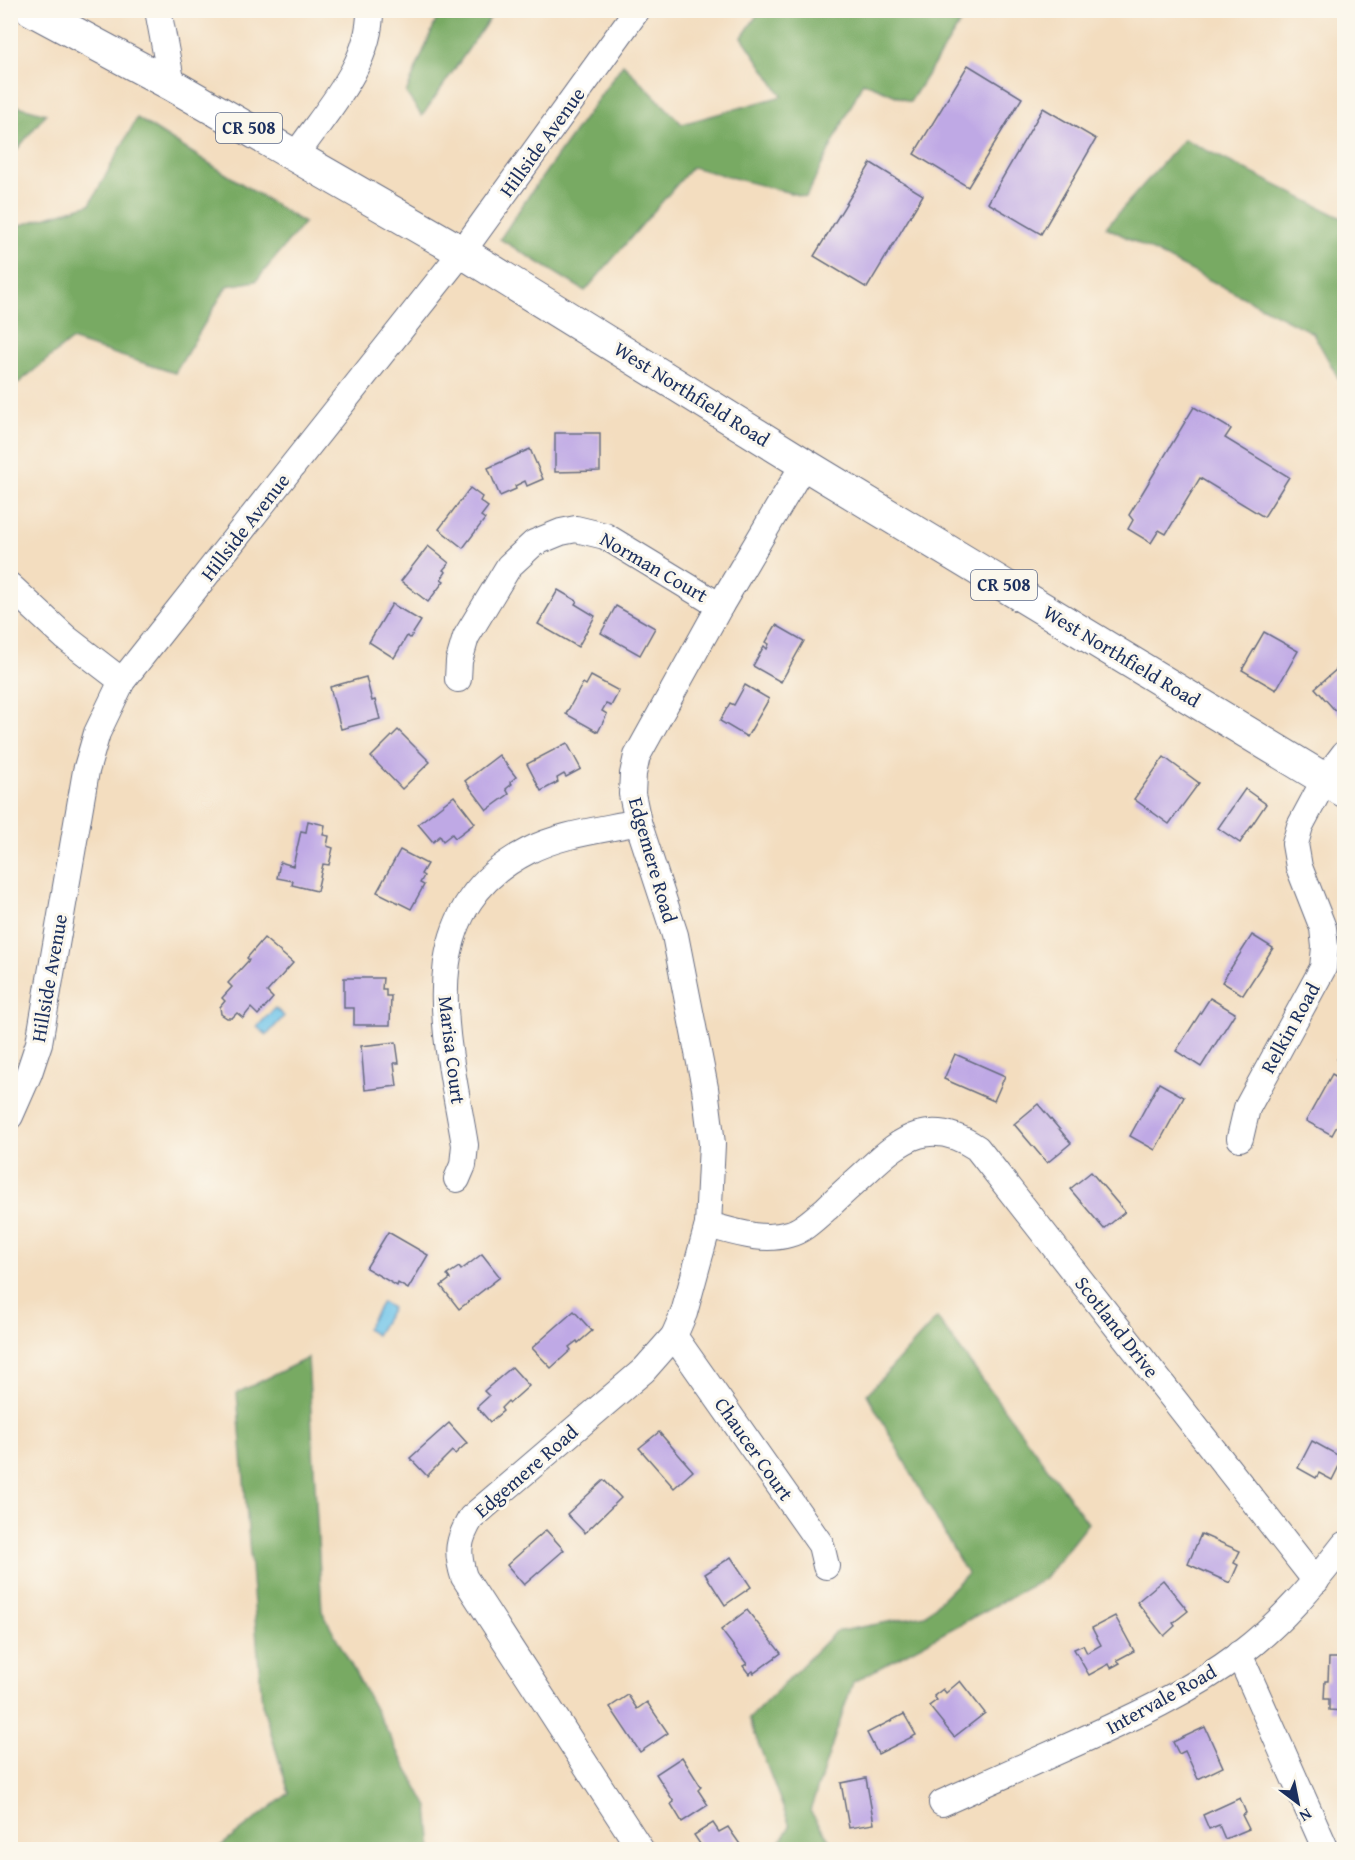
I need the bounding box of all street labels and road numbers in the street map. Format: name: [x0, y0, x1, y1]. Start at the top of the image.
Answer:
street label: Hillside Avenue: [492, 81, 591, 203]
road number: CR 508: [216, 113, 282, 143]
street label: West Northfield Road: [609, 334, 776, 453]
street label: Hillside Avenue: [193, 467, 296, 587]
street label: Norman Court: [595, 524, 714, 609]
road number: CR 508: [971, 570, 1037, 600]
street label: West Northfield Road: [1038, 597, 1207, 714]
street label: Edgemere Road: [622, 794, 685, 926]
street label: Hillside Avenue: [23, 912, 74, 1044]
street label: Relkin Road: [1253, 977, 1327, 1078]
street label: Marisa Court: [431, 994, 474, 1106]
street label: Scotland Drive: [1068, 1270, 1166, 1384]
street label: Chaucer Court: [708, 1391, 801, 1506]
street label: Edgemere Road: [467, 1417, 584, 1524]
street label: Intervale Road: [1100, 1656, 1222, 1741]

